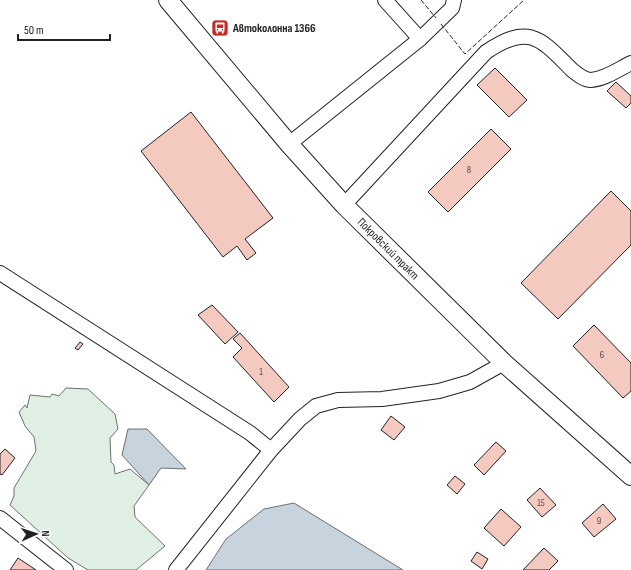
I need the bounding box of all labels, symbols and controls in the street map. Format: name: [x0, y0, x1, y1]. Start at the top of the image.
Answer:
scale bar: [18, 16, 110, 42]
bus stop icon: Автоколонна 1366: [210, 18, 230, 38]
place label: Автоколонна 1366: [232, 21, 316, 36]
text: 50 m: [24, 23, 44, 38]
house number: 8: [467, 164, 471, 176]
street label: Покровский тракт: [354, 215, 422, 283]
house number: 6: [600, 349, 604, 361]
house number: 1: [259, 366, 263, 378]
house number: 15: [537, 497, 545, 509]
north arrow: [16, 514, 56, 554]
house number: 9: [597, 515, 601, 527]
text: N: [39, 530, 52, 537]

